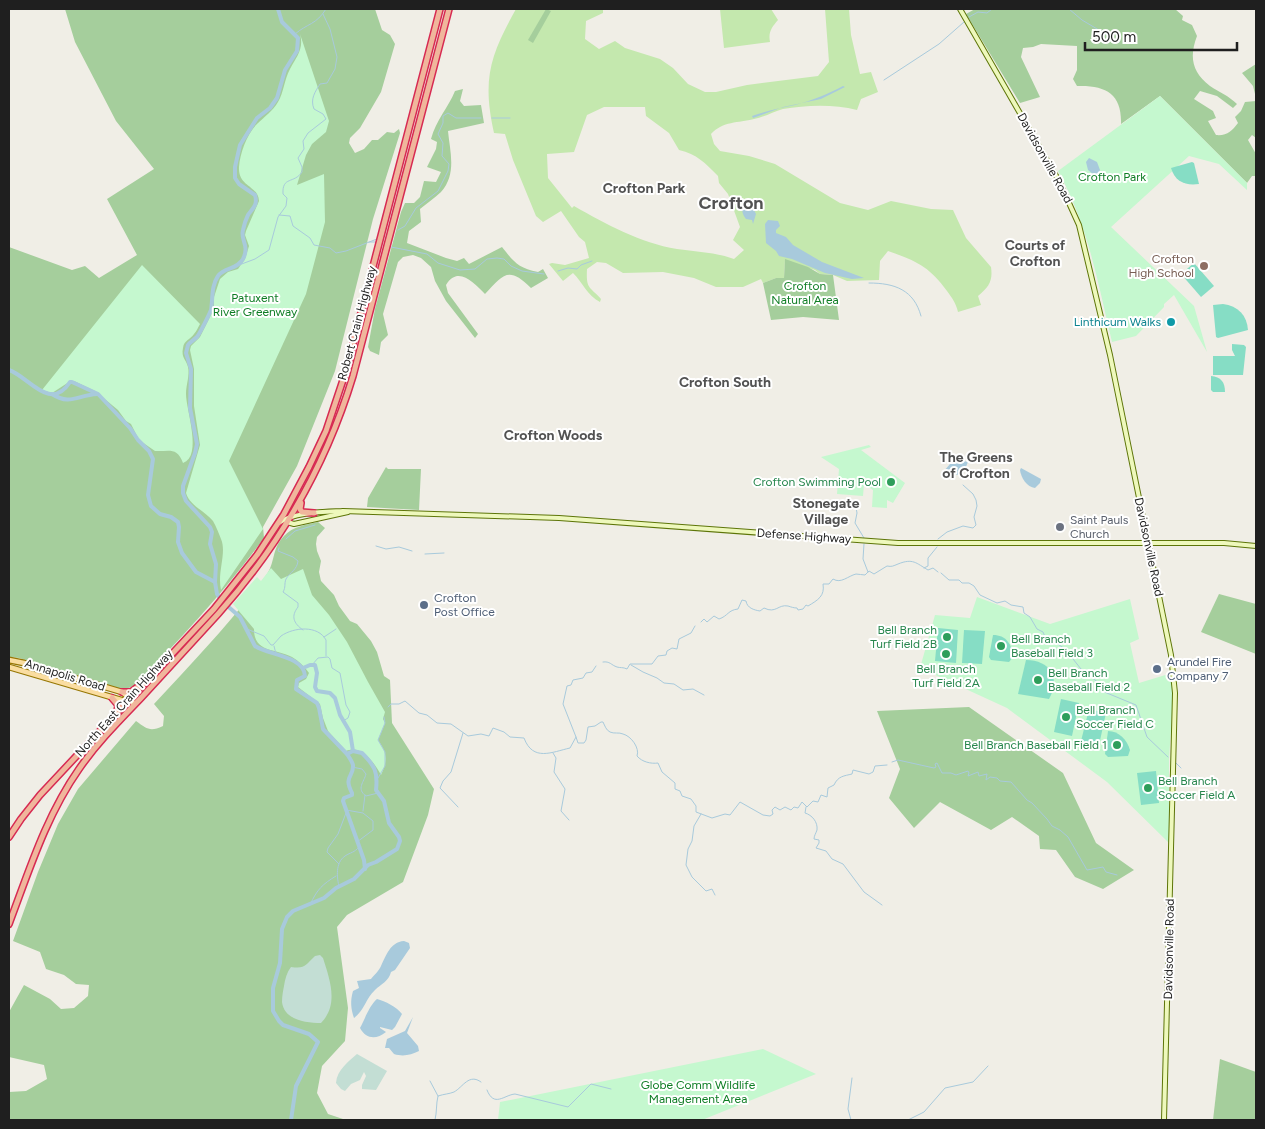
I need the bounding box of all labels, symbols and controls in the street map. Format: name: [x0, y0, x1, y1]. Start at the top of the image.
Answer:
scale bar: [1085, 20, 1238, 52]
text: 500 m: [1092, 28, 1136, 46]
street label: Davidsonville Road: [1014, 110, 1076, 206]
park label: Crofton Park: [1078, 170, 1146, 184]
district label: Crofton Park: [603, 180, 686, 197]
district label: Crofton: [698, 192, 764, 214]
district label: Courts of Crofton: [1005, 237, 1066, 270]
place label: Crofton High School: [1128, 252, 1194, 280]
marker: Crofton High School: [1198, 260, 1210, 272]
street label: Robert Crain Highway: [335, 264, 379, 382]
park label: Crofton Natural Area: [771, 279, 839, 307]
park label: Patuxent River Greenway: [213, 291, 298, 319]
place label: Linthicum Walks: [1074, 315, 1161, 329]
marker: Linthicum Walks: [1165, 316, 1177, 328]
district label: Crofton South: [679, 374, 771, 391]
district label: Crofton Woods: [504, 427, 603, 444]
district label: The Greens of Crofton: [940, 449, 1013, 482]
place label: Crofton Swimming Pool: [753, 475, 881, 489]
marker: Crofton Swimming Pool: [885, 476, 897, 488]
district label: Stonegate Village: [793, 495, 860, 528]
street label: Davidsonville Road: [1132, 496, 1166, 598]
place label: Saint Pauls Church: [1070, 513, 1129, 541]
marker: Saint Pauls Church: [1054, 521, 1066, 533]
street label: Defense Highway: [756, 526, 852, 546]
place label: Crofton Post Office: [434, 591, 495, 619]
marker: Crofton Post Office: [418, 599, 430, 611]
place label: Bell Branch Turf Field 2B: [870, 623, 937, 651]
marker: Bell Branch Turf Field 2B: [941, 631, 953, 643]
place label: Bell Branch Baseball Field 3: [1011, 632, 1093, 660]
marker: Bell Branch Baseball Field 3: [995, 640, 1007, 652]
street label: North East Crain Highway: [72, 646, 176, 759]
marker: Bell Branch Turf Field 2A: [940, 648, 952, 660]
place label: Arundel Fire Company 7: [1167, 655, 1232, 683]
street label: Annapolis Road: [23, 656, 107, 694]
place label: Bell Branch Turf Field 2A: [912, 662, 980, 690]
marker: Arundel Fire Company 7: [1151, 663, 1163, 675]
place label: Bell Branch Baseball Field 2: [1048, 666, 1130, 694]
marker: Bell Branch Baseball Field 2: [1032, 674, 1044, 686]
place label: Bell Branch Soccer Field C: [1076, 703, 1154, 731]
marker: Bell Branch Soccer Field C: [1060, 711, 1072, 723]
place label: Bell Branch Baseball Field 1: [964, 738, 1107, 752]
marker: Bell Branch Baseball Field 1: [1111, 739, 1123, 751]
place label: Bell Branch Soccer Field A: [1158, 774, 1236, 802]
marker: Bell Branch Soccer Field A: [1142, 782, 1154, 794]
street label: Davidsonville Road: [1161, 898, 1177, 1000]
park label: Globe Comm Wildlife Management Area: [641, 1078, 756, 1106]

